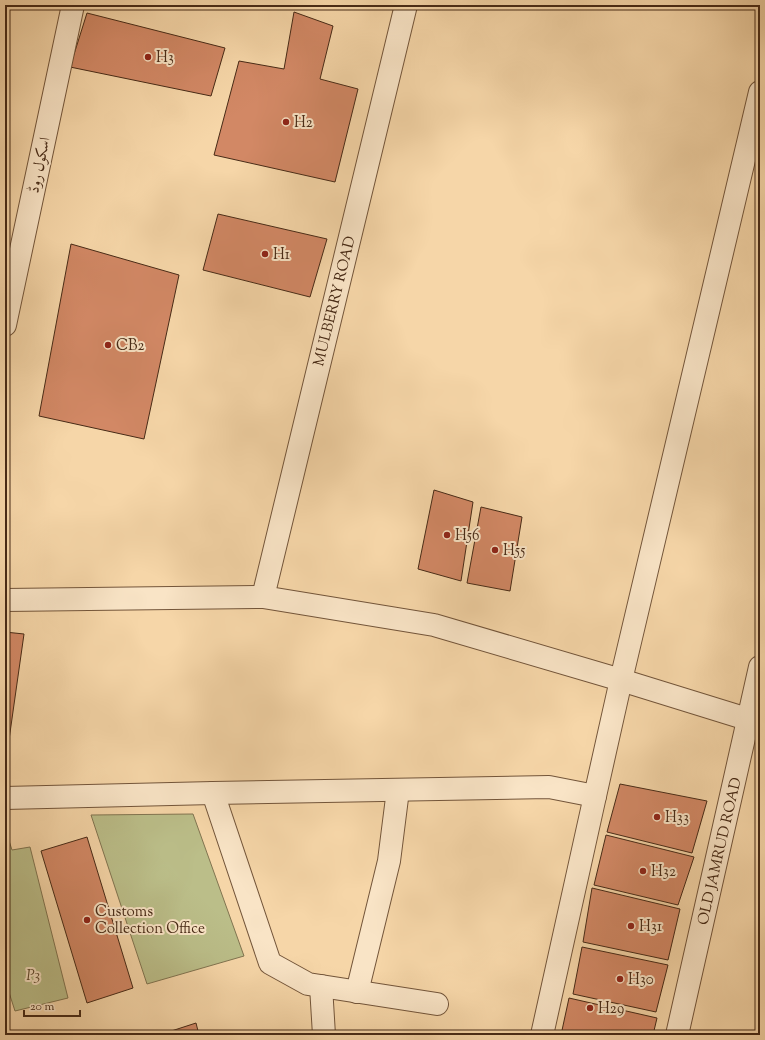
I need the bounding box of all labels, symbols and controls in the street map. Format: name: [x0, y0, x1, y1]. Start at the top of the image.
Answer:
place label: H3: [156, 48, 174, 69]
marker: H3: [143, 52, 153, 62]
place label: H2: [294, 113, 313, 134]
marker: H2: [281, 117, 291, 127]
street label: اسکول روڈ: [24, 135, 57, 195]
street label: MULBERRY ROAD: [309, 234, 362, 369]
place label: H1: [273, 245, 290, 266]
marker: H1: [260, 249, 270, 259]
place label: CB2: [116, 336, 144, 357]
marker: CB2: [103, 340, 113, 350]
place label: H56: [455, 526, 479, 547]
marker: H56: [442, 530, 452, 540]
place label: H55: [503, 541, 525, 562]
marker: H55: [490, 545, 500, 555]
street label: OLD JAMRUD ROAD: [693, 775, 748, 927]
place label: H33: [665, 808, 689, 829]
marker: H33: [652, 812, 662, 822]
place label: H32: [651, 862, 676, 883]
marker: H32: [638, 866, 648, 876]
place label: Customs Collection Office: [95, 902, 205, 940]
marker: Customs Collection Office: [82, 915, 92, 925]
place label: H31: [639, 917, 662, 938]
marker: H31: [626, 921, 636, 931]
park label: P3: [26, 966, 40, 987]
place label: H30: [628, 970, 654, 991]
marker: H30: [615, 974, 625, 984]
scale bar: [24, 992, 80, 1018]
text: 20 m: [30, 998, 55, 1016]
place label: H29: [598, 999, 624, 1020]
marker: H29: [585, 1003, 595, 1013]

